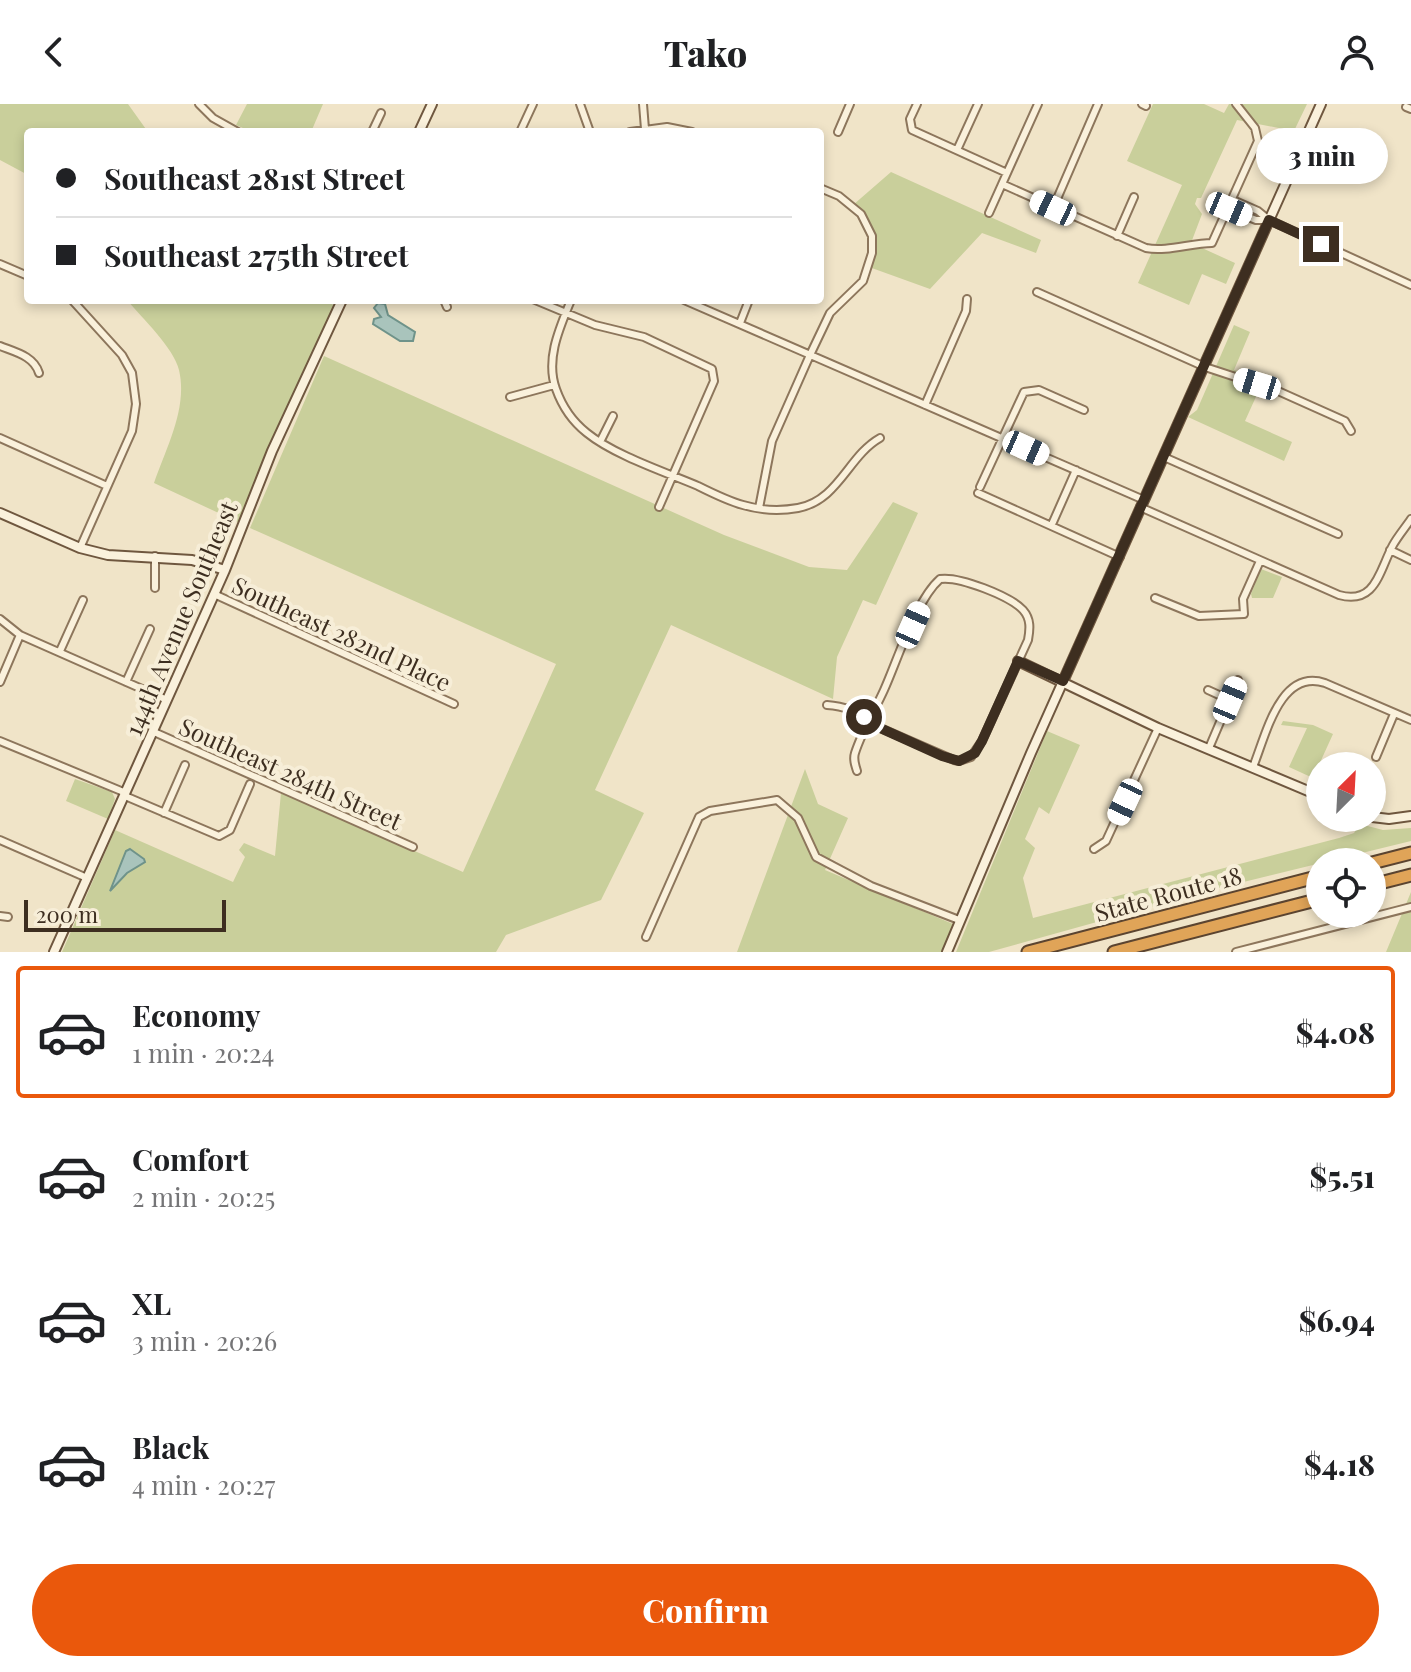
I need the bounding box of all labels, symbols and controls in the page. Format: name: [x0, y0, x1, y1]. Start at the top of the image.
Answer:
text: Tako: [664, 28, 747, 76]
icon: back: [32, 30, 76, 74]
icon: person: [1335, 30, 1379, 74]
callout: 3 min: [1255, 128, 1387, 184]
text: 3 min: [1289, 138, 1355, 173]
text: Southeast 281st Street: [104, 158, 405, 198]
car: [1026, 187, 1080, 229]
car: [1202, 189, 1256, 229]
route end: [1303, 226, 1339, 262]
text: Southeast 275th Street: [104, 235, 408, 275]
car: [1231, 366, 1283, 402]
car: [999, 427, 1053, 469]
street label: 144th Avenue Southeast: [116, 496, 244, 740]
street label: Southeast 282nd Place: [228, 568, 456, 698]
car: [892, 598, 934, 652]
car: [1210, 673, 1250, 727]
route start: [846, 699, 882, 735]
street label: Southeast 284th Street: [175, 709, 408, 837]
north arrow: [1306, 752, 1386, 832]
map controls: [1306, 752, 1386, 928]
car: [1104, 775, 1146, 829]
button: locate: [1306, 848, 1386, 928]
street label: State Route 18: [1091, 858, 1245, 928]
scale bar: [24, 896, 226, 932]
text: 200 m: [36, 899, 98, 929]
text: Economy: [132, 995, 261, 1035]
icon: car: [36, 996, 108, 1068]
text: $4.08: [1296, 1012, 1375, 1052]
text: 1 min · 20:24: [132, 1035, 274, 1070]
text: Comfort: [132, 1139, 249, 1179]
icon: car: [36, 1140, 108, 1212]
text: $5.51: [1309, 1156, 1375, 1196]
text: 2 min · 20:25: [132, 1179, 275, 1214]
text: XL: [132, 1283, 171, 1323]
icon: car: [36, 1284, 108, 1356]
text: $6.94: [1299, 1300, 1375, 1340]
text: 3 min · 20:26: [132, 1323, 277, 1358]
text: Black: [132, 1427, 209, 1467]
icon: car: [36, 1428, 108, 1500]
text: $4.18: [1304, 1444, 1375, 1484]
text: 4 min · 20:27: [132, 1467, 275, 1502]
button: Confirm: [32, 1564, 1379, 1656]

